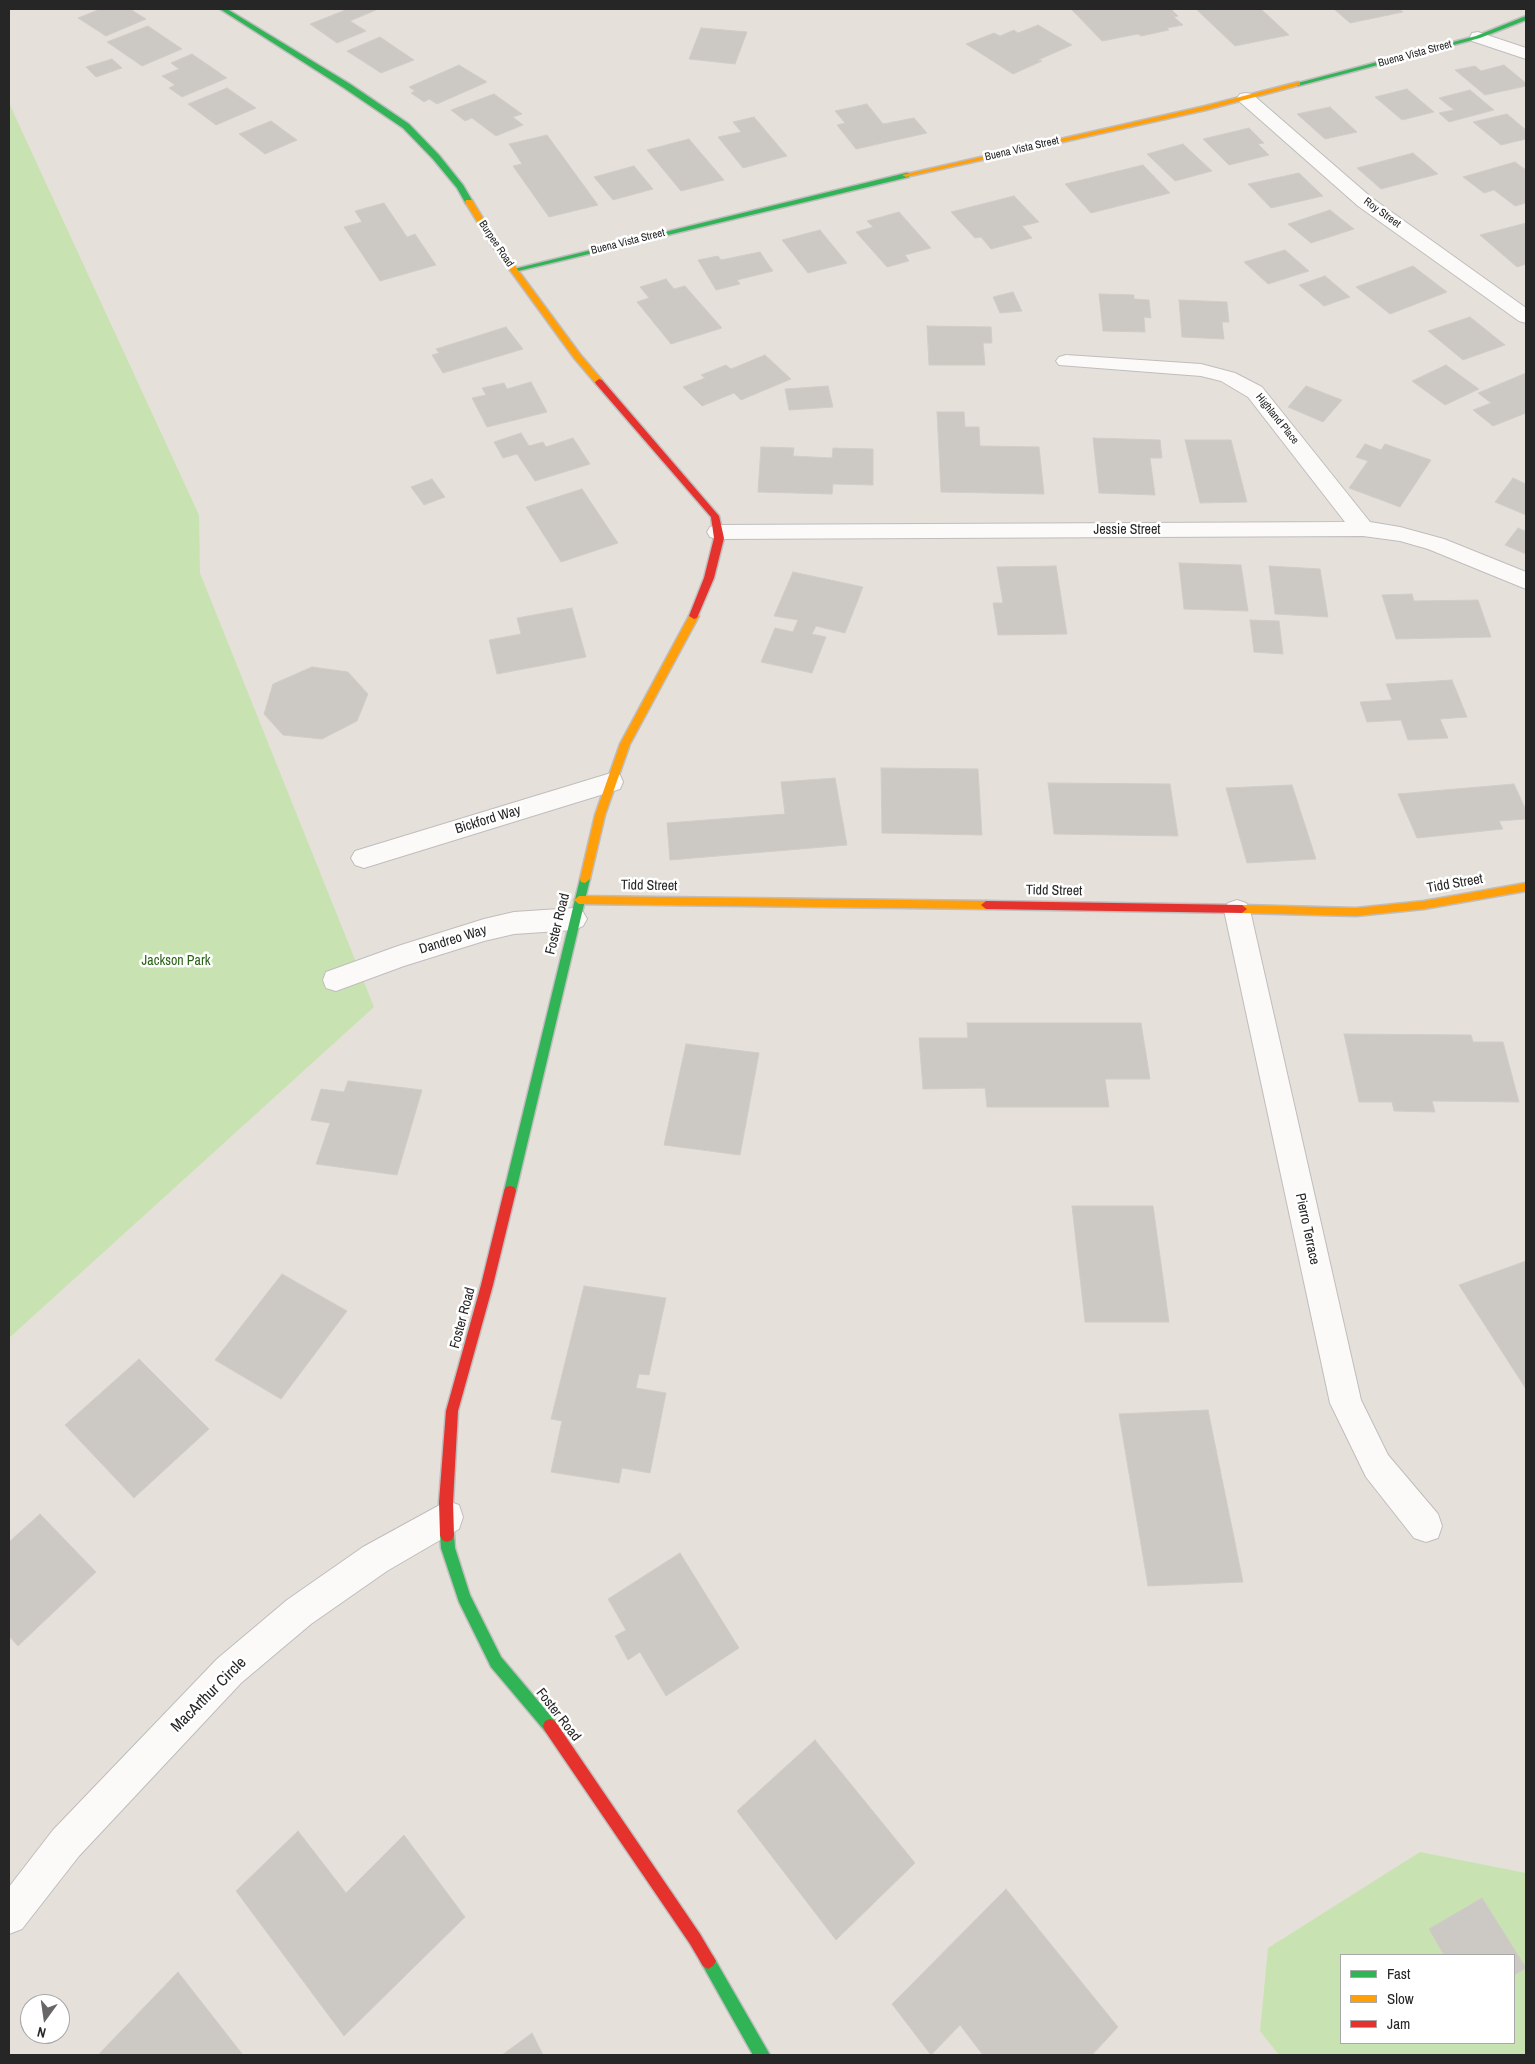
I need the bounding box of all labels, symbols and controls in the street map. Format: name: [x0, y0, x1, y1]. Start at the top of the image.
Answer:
street label: Buena Vista Street: [1377, 38, 1453, 70]
street label: Buena Vista Street: [984, 134, 1060, 164]
street label: Roy Street: [1361, 195, 1403, 231]
street label: Burpee Road: [476, 218, 516, 270]
street label: Buena Vista Street: [590, 226, 666, 258]
street label: Highland Place: [1253, 391, 1301, 447]
street label: Jessie Street: [1093, 522, 1161, 538]
street label: Bickford Way: [453, 802, 523, 838]
street label: Tidd Street: [1426, 871, 1484, 897]
street label: Tidd Street: [621, 877, 677, 895]
street label: Tidd Street: [1026, 882, 1082, 900]
street label: Foster Road: [542, 892, 574, 956]
street label: Dandreo Way: [417, 922, 489, 958]
park label: Jackson Park: [142, 953, 210, 969]
street label: Pierro Terrace: [1291, 1192, 1323, 1266]
street label: Foster Road: [447, 1286, 479, 1350]
street label: MacArthur Circle: [167, 1653, 251, 1737]
street label: Foster Road: [532, 1685, 584, 1745]
legend: [1340, 1954, 1515, 2044]
text: Fast: [1387, 1963, 1410, 1984]
text: Slow: [1387, 1988, 1414, 2009]
north arrow: [20, 1994, 70, 2044]
text: Jam: [1387, 2013, 1410, 2034]
text: N: [35, 2023, 48, 2042]

